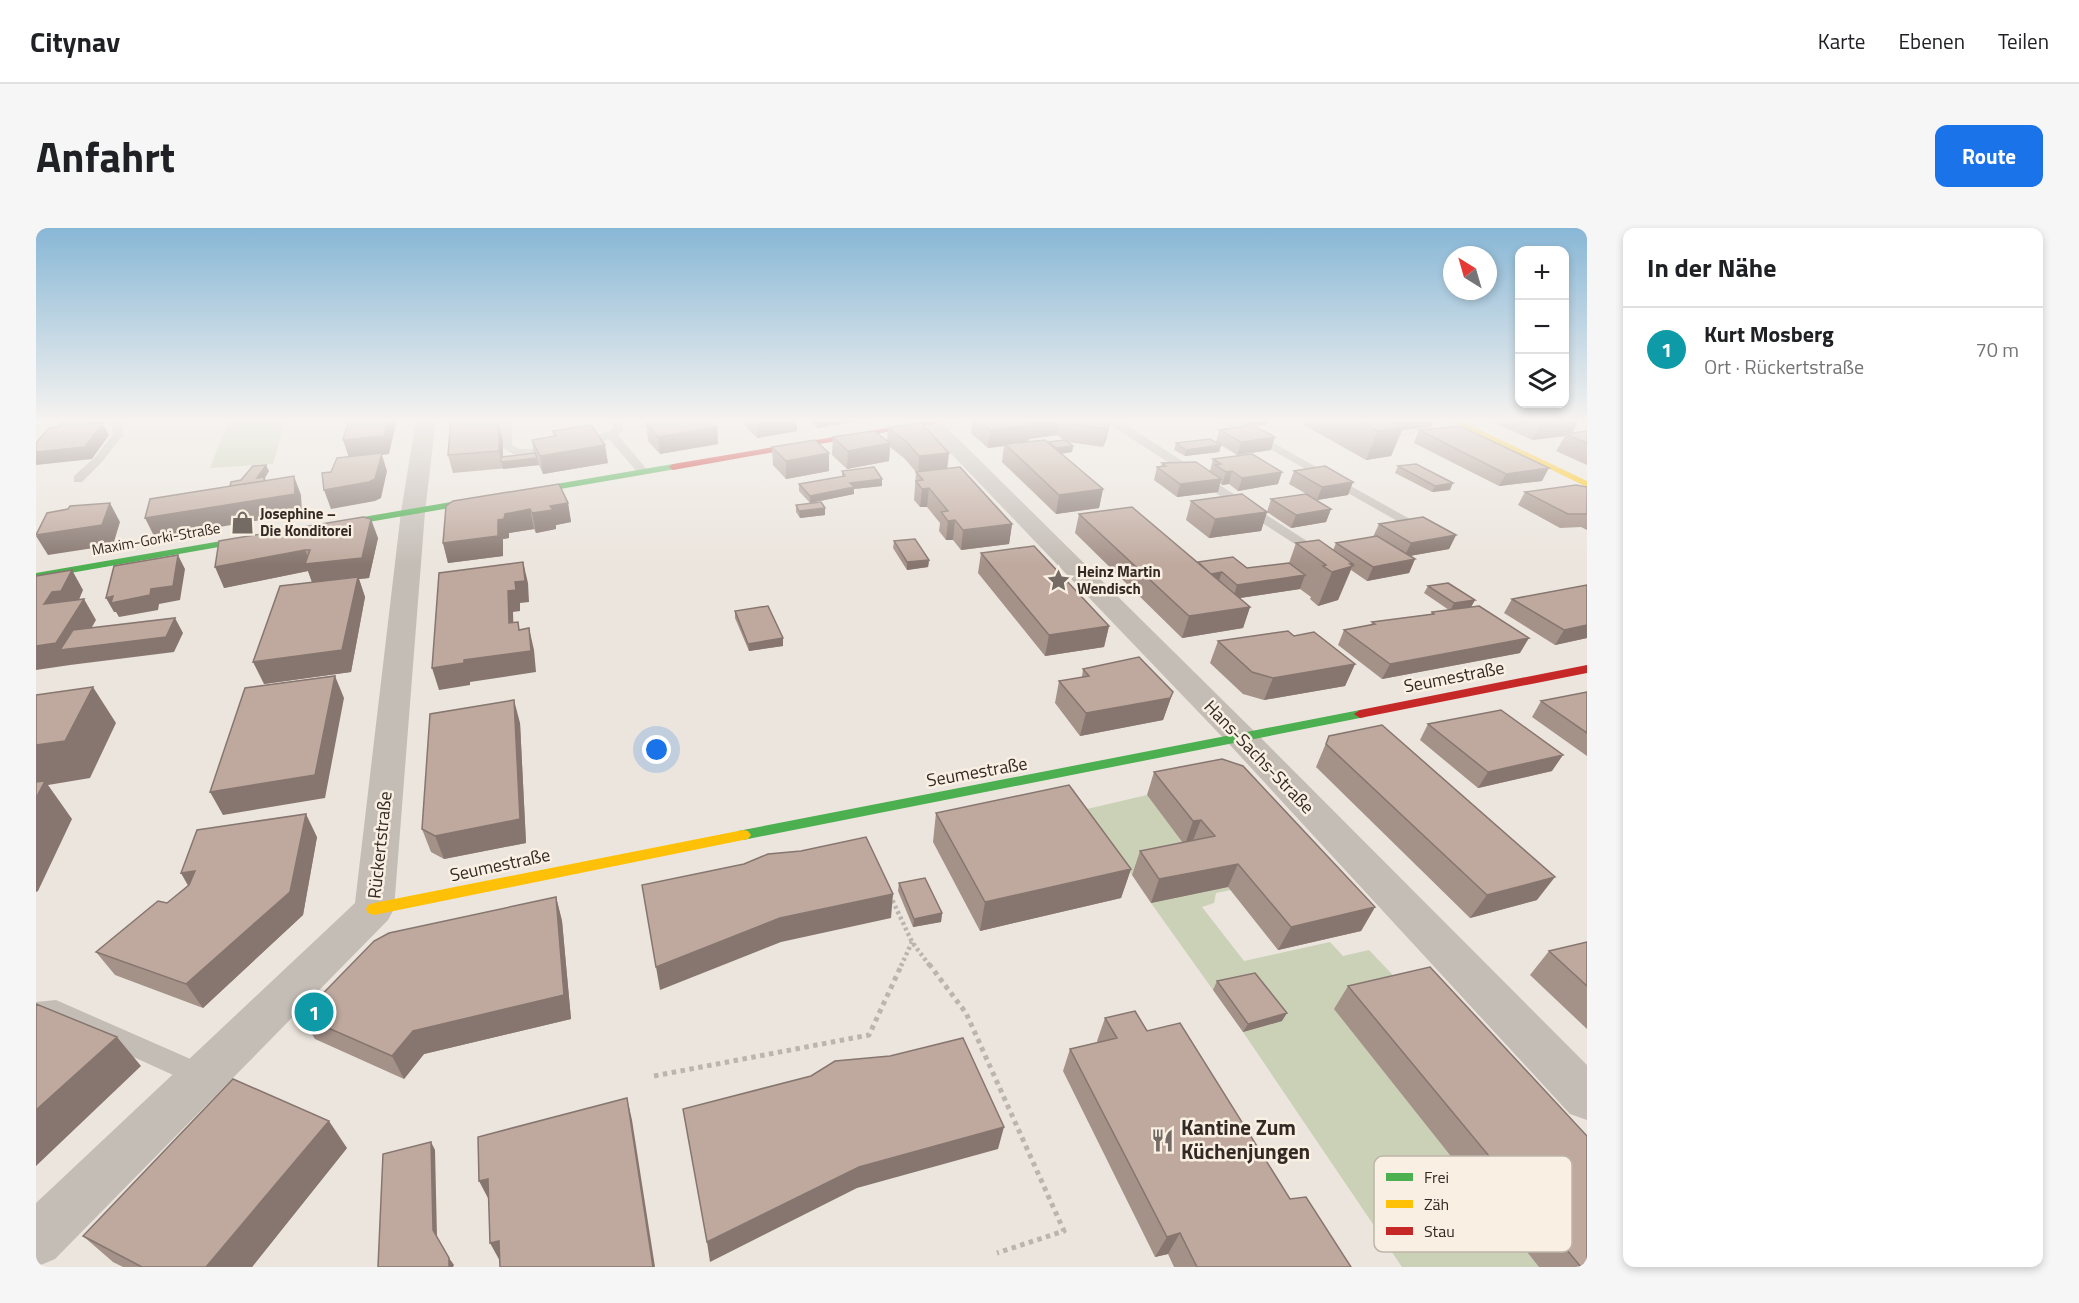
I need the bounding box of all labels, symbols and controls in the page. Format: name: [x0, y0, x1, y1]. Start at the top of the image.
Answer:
text: Citynav: [30, 20, 120, 63]
text: Karte: [1818, 25, 1865, 57]
text: Ebenen: [1898, 25, 1965, 57]
text: Teilen: [1998, 25, 2049, 57]
text: Anfahrt: [36, 124, 175, 188]
button: Route: [1935, 125, 2043, 187]
north arrow: [1443, 246, 1497, 300]
map controls: [1515, 246, 1569, 408]
button: +: [1515, 246, 1569, 300]
text: In der Nähe: [1647, 248, 1776, 287]
button: −: [1515, 300, 1569, 354]
text: Kurt Mosberg: [1704, 317, 1834, 351]
text: 1: [1661, 334, 1672, 365]
text: 70 m: [1975, 334, 2019, 365]
text: Ort · Rückertstraße: [1704, 351, 1864, 382]
button: layers: [1515, 354, 1569, 408]
place label: Josephine – Die Konditorei: [260, 502, 352, 542]
shop icon: Josephine – Die Konditorei: [229, 510, 255, 536]
street label: Maxim-Gorki-Straße: [90, 516, 222, 561]
place label: Heinz Martin Wendisch: [1077, 560, 1161, 600]
place icon: Heinz Martin Wendisch: [1046, 568, 1072, 594]
street label: Seumestraße: [1401, 654, 1506, 699]
street label: Hans-Sachs-Straße: [1198, 694, 1321, 820]
your location: [642, 735, 671, 764]
street label: Seumestraße: [924, 749, 1029, 794]
street label: Rückertstraße: [360, 790, 399, 900]
street label: Seumestraße: [447, 841, 553, 888]
pin: 1: [294, 990, 334, 1034]
place label: Kantine Zum Küchenjungen: [1181, 1111, 1310, 1167]
restaurant icon: Kantine Zum Küchenjungen: [1150, 1127, 1176, 1153]
legend: [1374, 1156, 1572, 1252]
text: Frei: [1424, 1165, 1449, 1189]
text: Zäh: [1424, 1192, 1449, 1216]
text: Stau: [1424, 1219, 1455, 1243]

